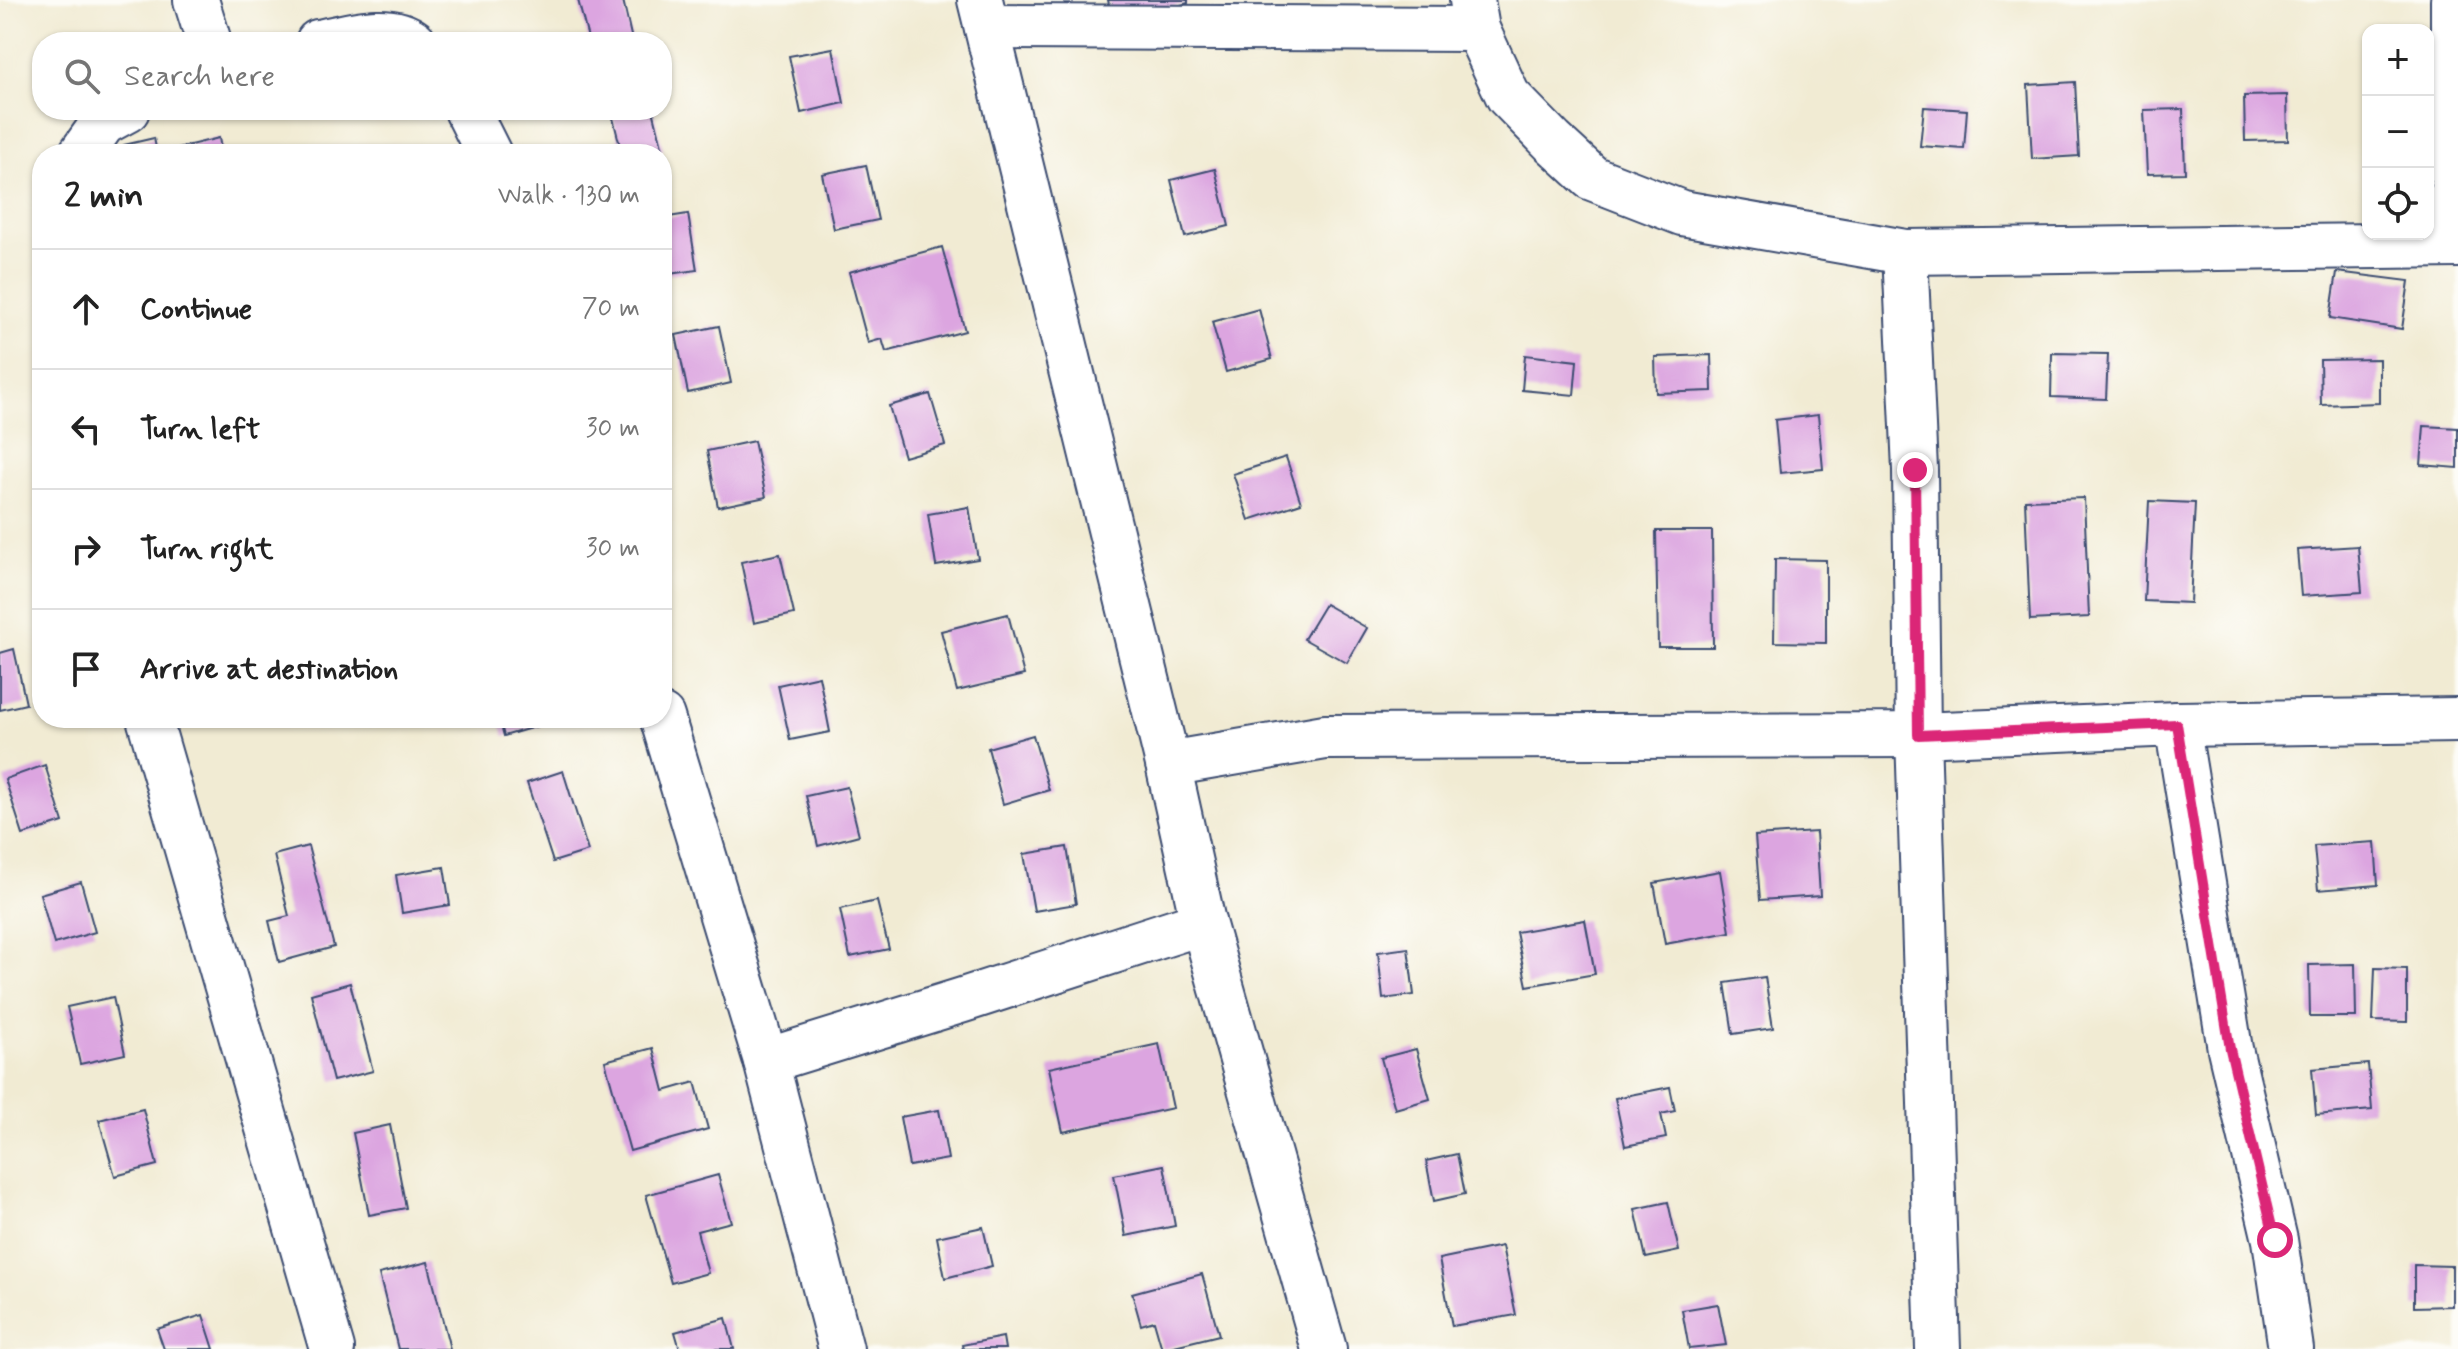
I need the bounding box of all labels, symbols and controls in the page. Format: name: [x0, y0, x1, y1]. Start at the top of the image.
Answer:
map controls: [2362, 24, 2434, 240]
button: +: [2362, 24, 2434, 96]
search box: [32, 32, 672, 120]
icon: search: [60, 54, 104, 98]
text: Search here: [124, 57, 275, 96]
button: −: [2362, 96, 2434, 168]
button: locate: [2362, 168, 2434, 240]
text: 2 min: [64, 174, 144, 219]
text: Walk · 130 m: [498, 179, 640, 213]
icon: ahead: [64, 287, 108, 331]
text: Continue: [140, 290, 252, 329]
text: 70 m: [582, 292, 640, 326]
icon: left: [64, 407, 108, 451]
text: Turn left: [140, 410, 260, 449]
text: 30 m: [586, 412, 640, 446]
route end: [1897, 452, 1933, 488]
icon: right: [64, 527, 108, 571]
text: Turn right: [140, 530, 273, 569]
text: 30 m: [586, 532, 640, 566]
icon: arrive: [64, 647, 108, 691]
text: Arrive at destination: [140, 650, 398, 689]
route start: [2257, 1222, 2293, 1258]

